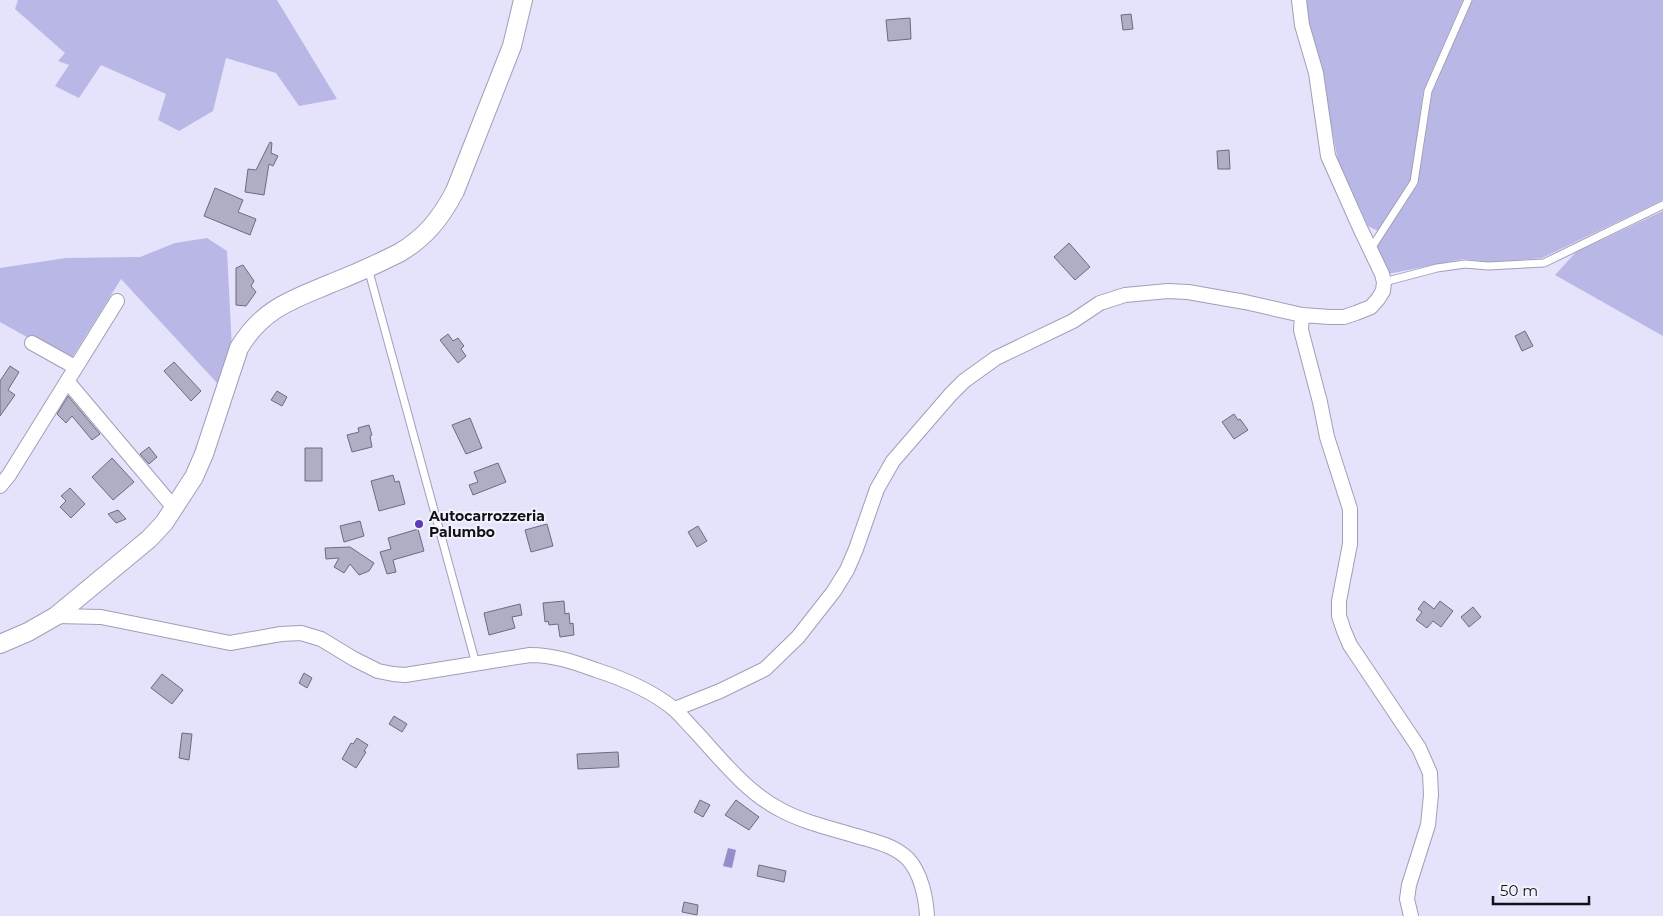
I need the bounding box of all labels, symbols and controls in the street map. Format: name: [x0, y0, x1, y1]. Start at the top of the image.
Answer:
place label: Autocarrozzeria Palumbo: [428, 507, 545, 541]
marker: Autocarrozzeria Palumbo: [413, 518, 425, 530]
scale bar: [1493, 874, 1589, 906]
text: 50 m: [1500, 881, 1538, 900]

